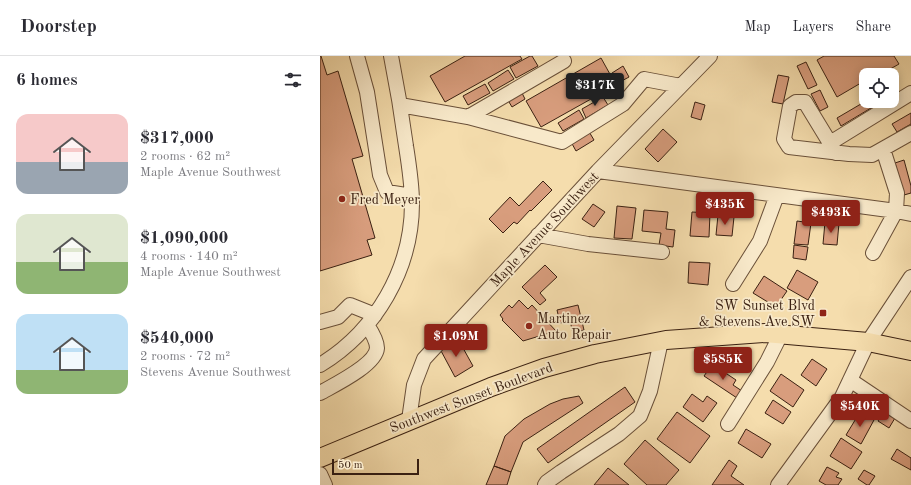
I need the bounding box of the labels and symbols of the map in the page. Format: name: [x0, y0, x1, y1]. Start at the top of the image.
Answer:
pin: $317K: [567, 73, 623, 107]
street label: Maple Avenue Southwest: [488, 169, 602, 290]
pin: $435K: [697, 192, 753, 226]
place label: Fred Meyer: [350, 193, 420, 207]
marker: Fred Meyer: [337, 194, 347, 204]
pin: $493K: [803, 200, 859, 234]
place label: SW Sunset Blvd & Stevens Ave SW: [699, 299, 815, 329]
marker: SW Sunset Blvd & Stevens Ave SW: [818, 308, 828, 318]
place label: Martinez Auto Repair: [537, 312, 611, 342]
marker: Martinez Auto Repair: [524, 321, 534, 331]
pin: $1.09M: [423, 324, 489, 358]
pin: $585K: [695, 347, 751, 381]
street label: Southwest Sunset Boulevard: [388, 360, 555, 436]
pin: $540K: [832, 394, 888, 428]
scale bar: [332, 457, 419, 476]

